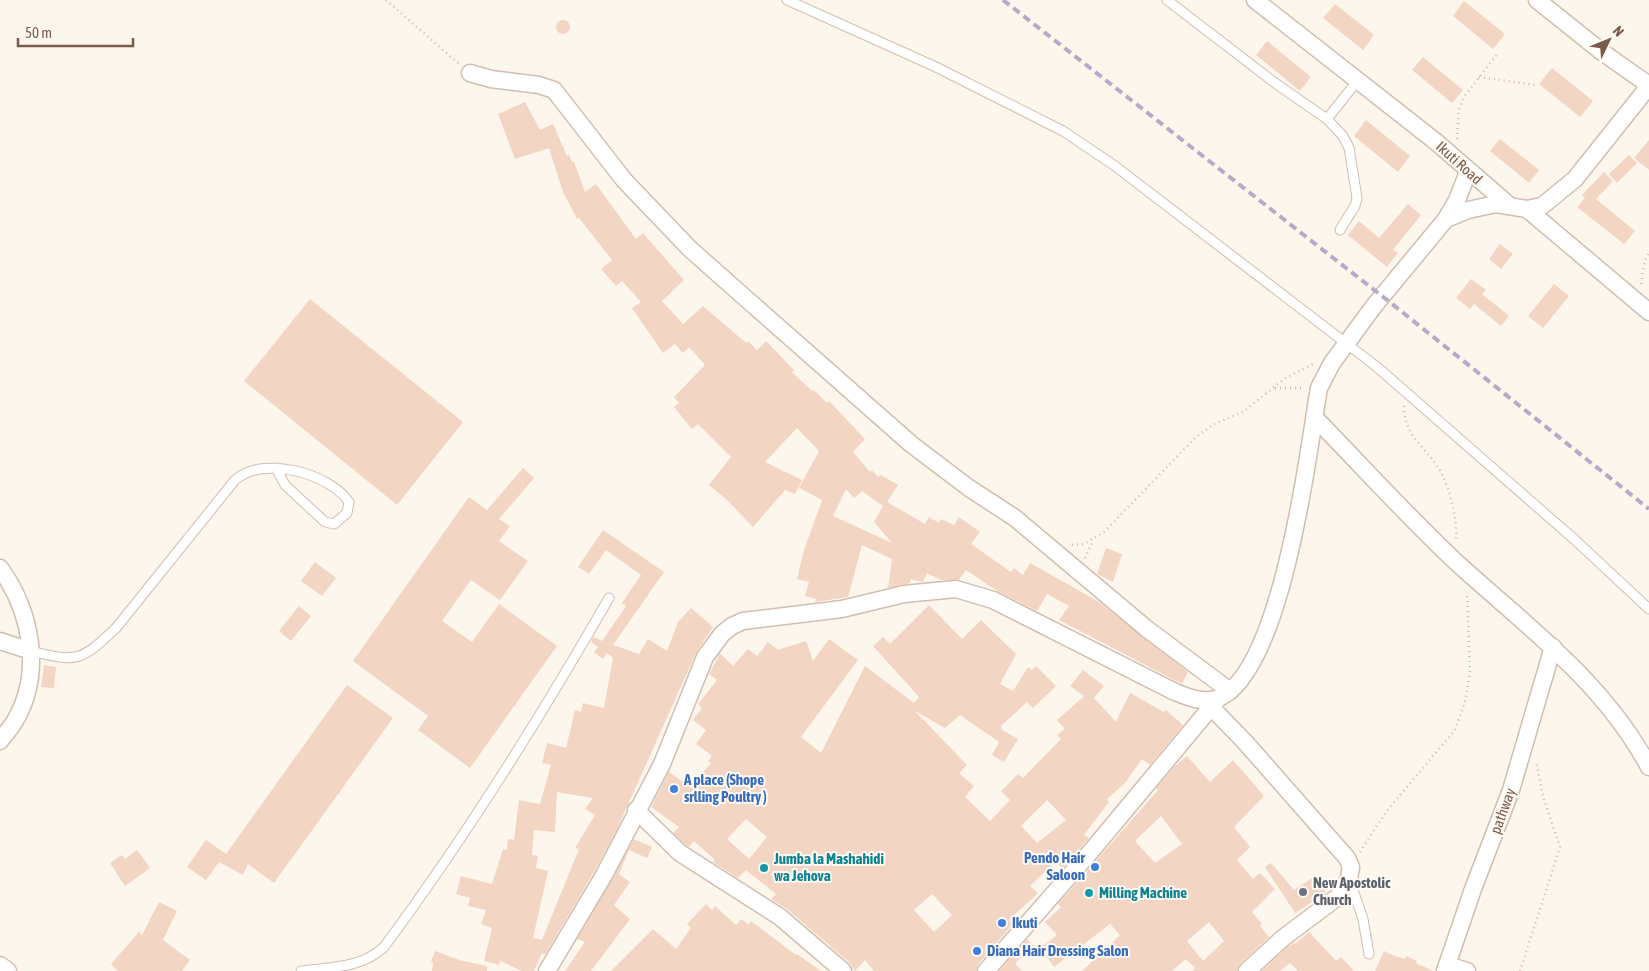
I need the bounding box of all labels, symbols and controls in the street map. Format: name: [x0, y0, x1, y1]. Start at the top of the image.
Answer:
scale bar: [18, 15, 132, 47]
north arrow: [1584, 15, 1634, 65]
text: N: [1610, 23, 1627, 40]
text: 50 m: [25, 24, 52, 41]
street label: Ikuti Road: [1433, 138, 1486, 188]
place label: A place (Shope srlling Poultry ): [683, 771, 767, 805]
marker: A place (Shope srlling Poultry ): [668, 783, 680, 795]
street label: pathway: [1486, 786, 1519, 836]
place label: Pendo Hair Saloon: [1024, 849, 1086, 883]
place label: Jumba la Mashahidi wa Jehova: [773, 850, 884, 884]
marker: Pendo Hair Saloon: [1089, 861, 1101, 873]
marker: Jumba la Mashahidi wa Jehova: [758, 862, 770, 874]
place label: New Apostolic Church: [1313, 874, 1391, 908]
place label: Milling Machine: [1099, 884, 1187, 901]
marker: New Apostolic Church: [1297, 886, 1309, 898]
marker: Milling Machine: [1083, 887, 1095, 899]
place label: Ikuti: [1012, 914, 1037, 931]
marker: Ikuti: [996, 917, 1008, 929]
place label: Diana Hair Dressing Salon: [987, 942, 1129, 959]
marker: Diana Hair Dressing Salon: [971, 945, 983, 957]

